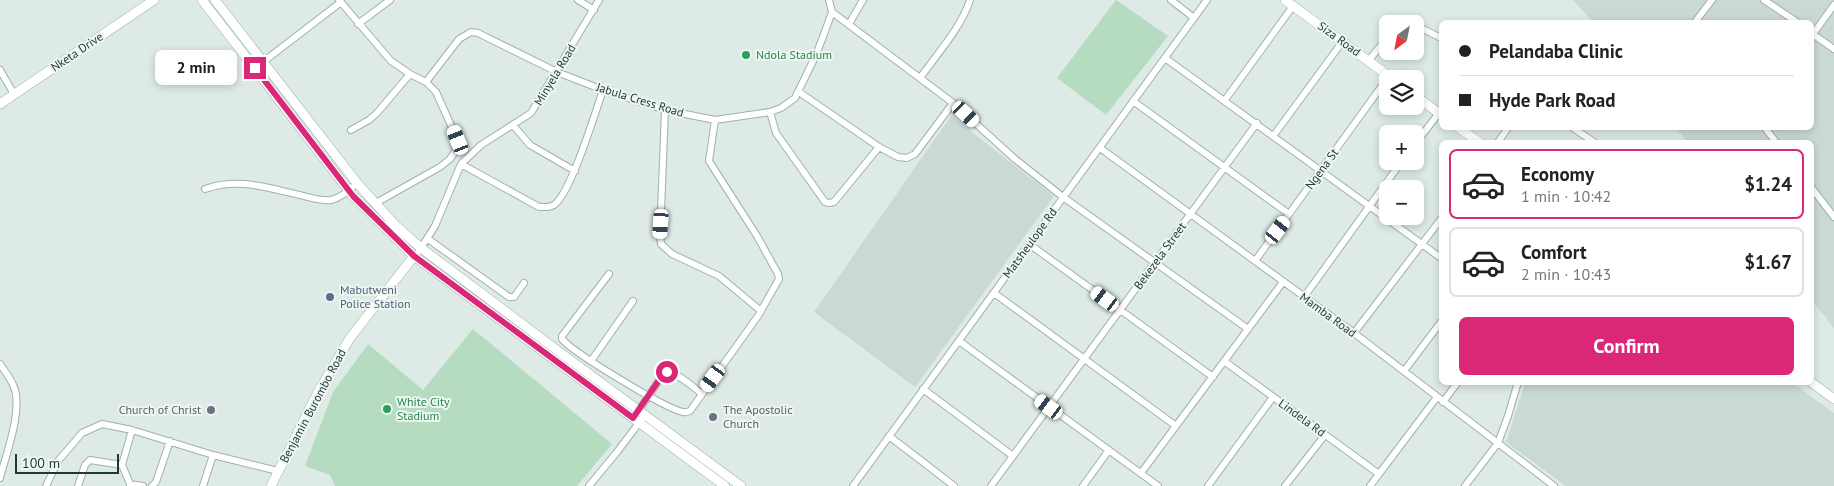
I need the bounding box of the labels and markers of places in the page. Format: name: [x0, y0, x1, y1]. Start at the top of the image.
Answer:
place label: Ndola Stadium: [756, 47, 832, 62]
marker: Ndola Stadium: [740, 49, 752, 61]
place label: Mabutweni Police Station: [340, 282, 411, 311]
marker: Mabutweni Police Station: [324, 291, 336, 303]
place label: White City Stadium: [397, 394, 450, 423]
place label: Church of Christ: [119, 402, 201, 417]
place label: The Apostolic Church: [723, 402, 793, 431]
marker: White City Stadium: [381, 403, 393, 415]
marker: Church of Christ: [205, 404, 217, 416]
marker: The Apostolic Church: [707, 411, 719, 423]

